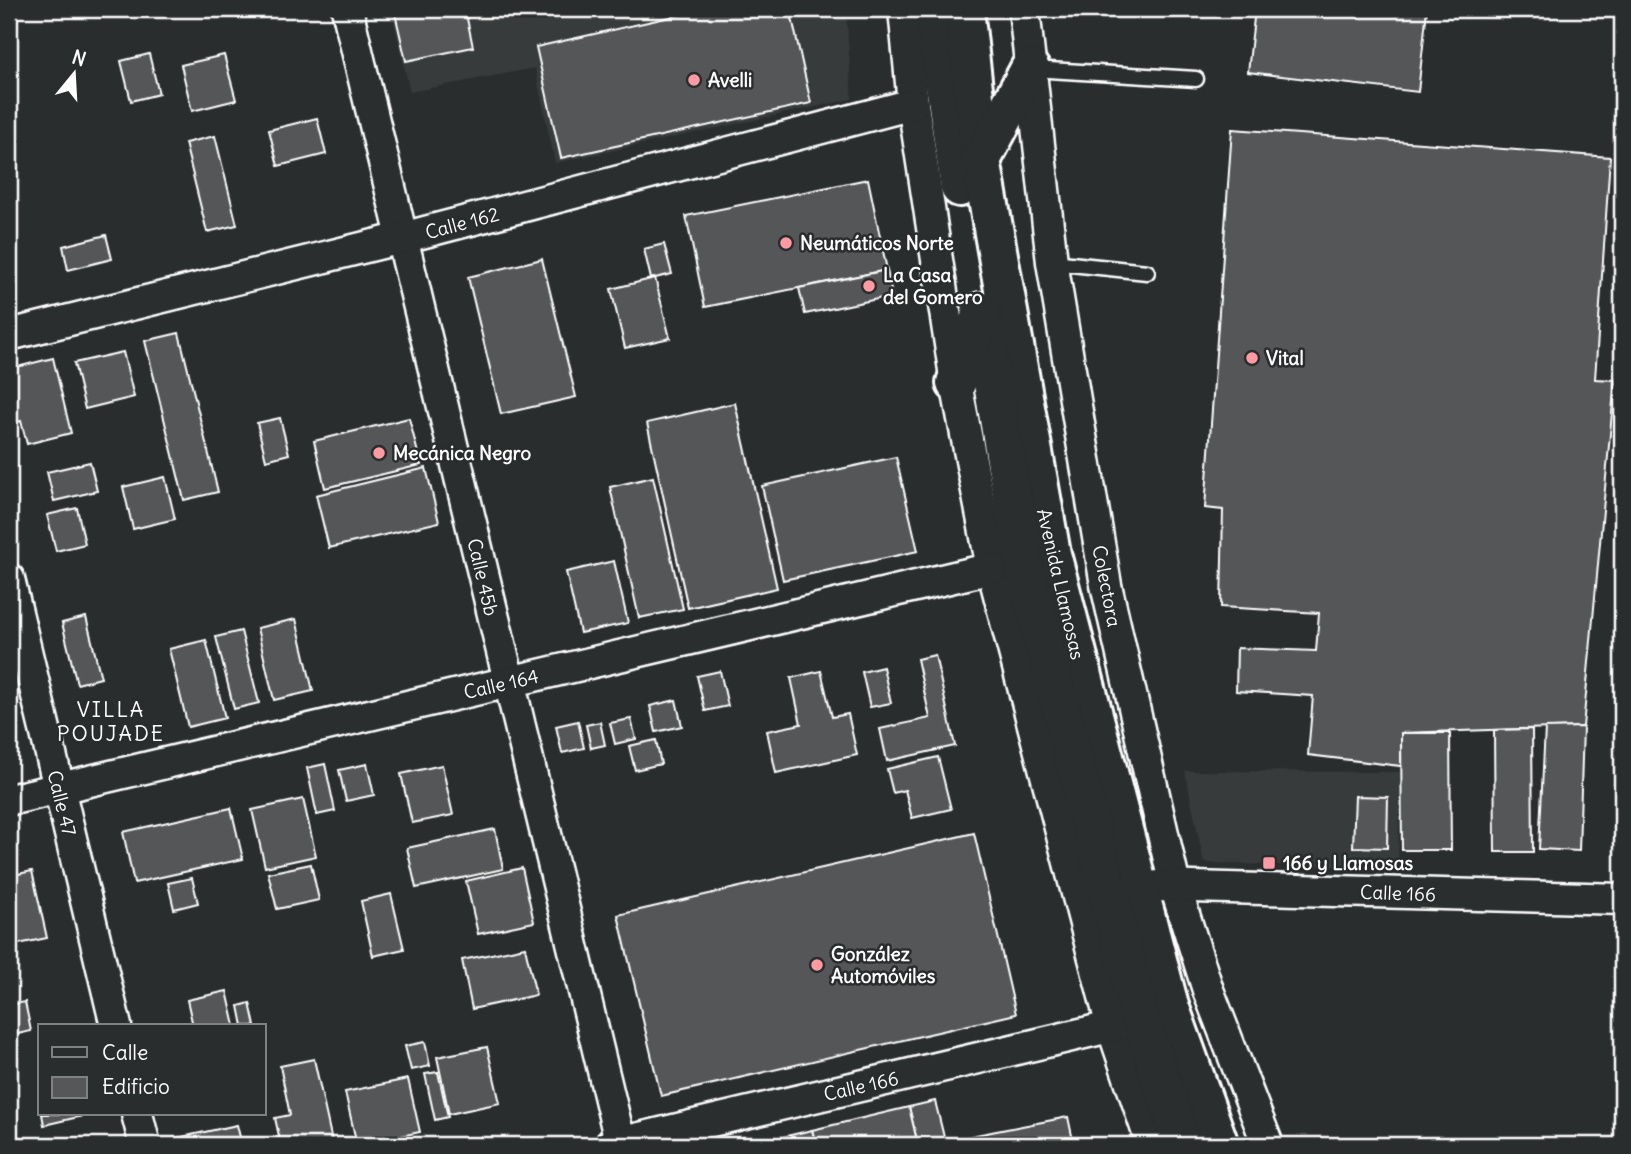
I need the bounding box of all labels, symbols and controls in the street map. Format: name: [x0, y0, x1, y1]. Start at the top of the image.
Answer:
north arrow: [38, 38, 108, 108]
text: N: [69, 44, 89, 71]
place label: Avelli: [708, 68, 752, 92]
marker: Avelli: [686, 72, 702, 88]
street label: Calle 162: [422, 202, 502, 244]
place label: Neumáticos Norte: [800, 231, 954, 255]
marker: Neumáticos Norte: [778, 235, 794, 251]
place label: La Casa del Gomero: [883, 263, 983, 309]
marker: La Casa del Gomero: [861, 278, 877, 294]
place label: Vital: [1266, 346, 1304, 370]
marker: Vital: [1244, 350, 1260, 366]
place label: Mecánica Negro: [393, 441, 531, 465]
marker: Mecánica Negro: [371, 445, 387, 461]
street label: Avenida Llamosas: [1032, 506, 1090, 662]
street label: Calle 45b: [462, 536, 504, 618]
street label: Colectora: [1087, 543, 1127, 629]
street label: Calle 164: [461, 664, 541, 704]
district label: VILLA POUJADE: [57, 696, 165, 747]
street label: Calle 47: [42, 768, 82, 838]
place label: 166 y Llamosas: [1283, 851, 1414, 875]
marker: 166 y Llamosas: [1261, 855, 1277, 871]
street label: Calle 166: [1360, 880, 1436, 906]
place label: González Automóviles: [831, 942, 936, 988]
marker: González Automóviles: [809, 957, 825, 973]
legend: [38, 1024, 266, 1116]
text: Calle: [102, 1039, 148, 1066]
street label: Calle 166: [821, 1066, 901, 1106]
text: Edificio: [102, 1073, 170, 1100]

